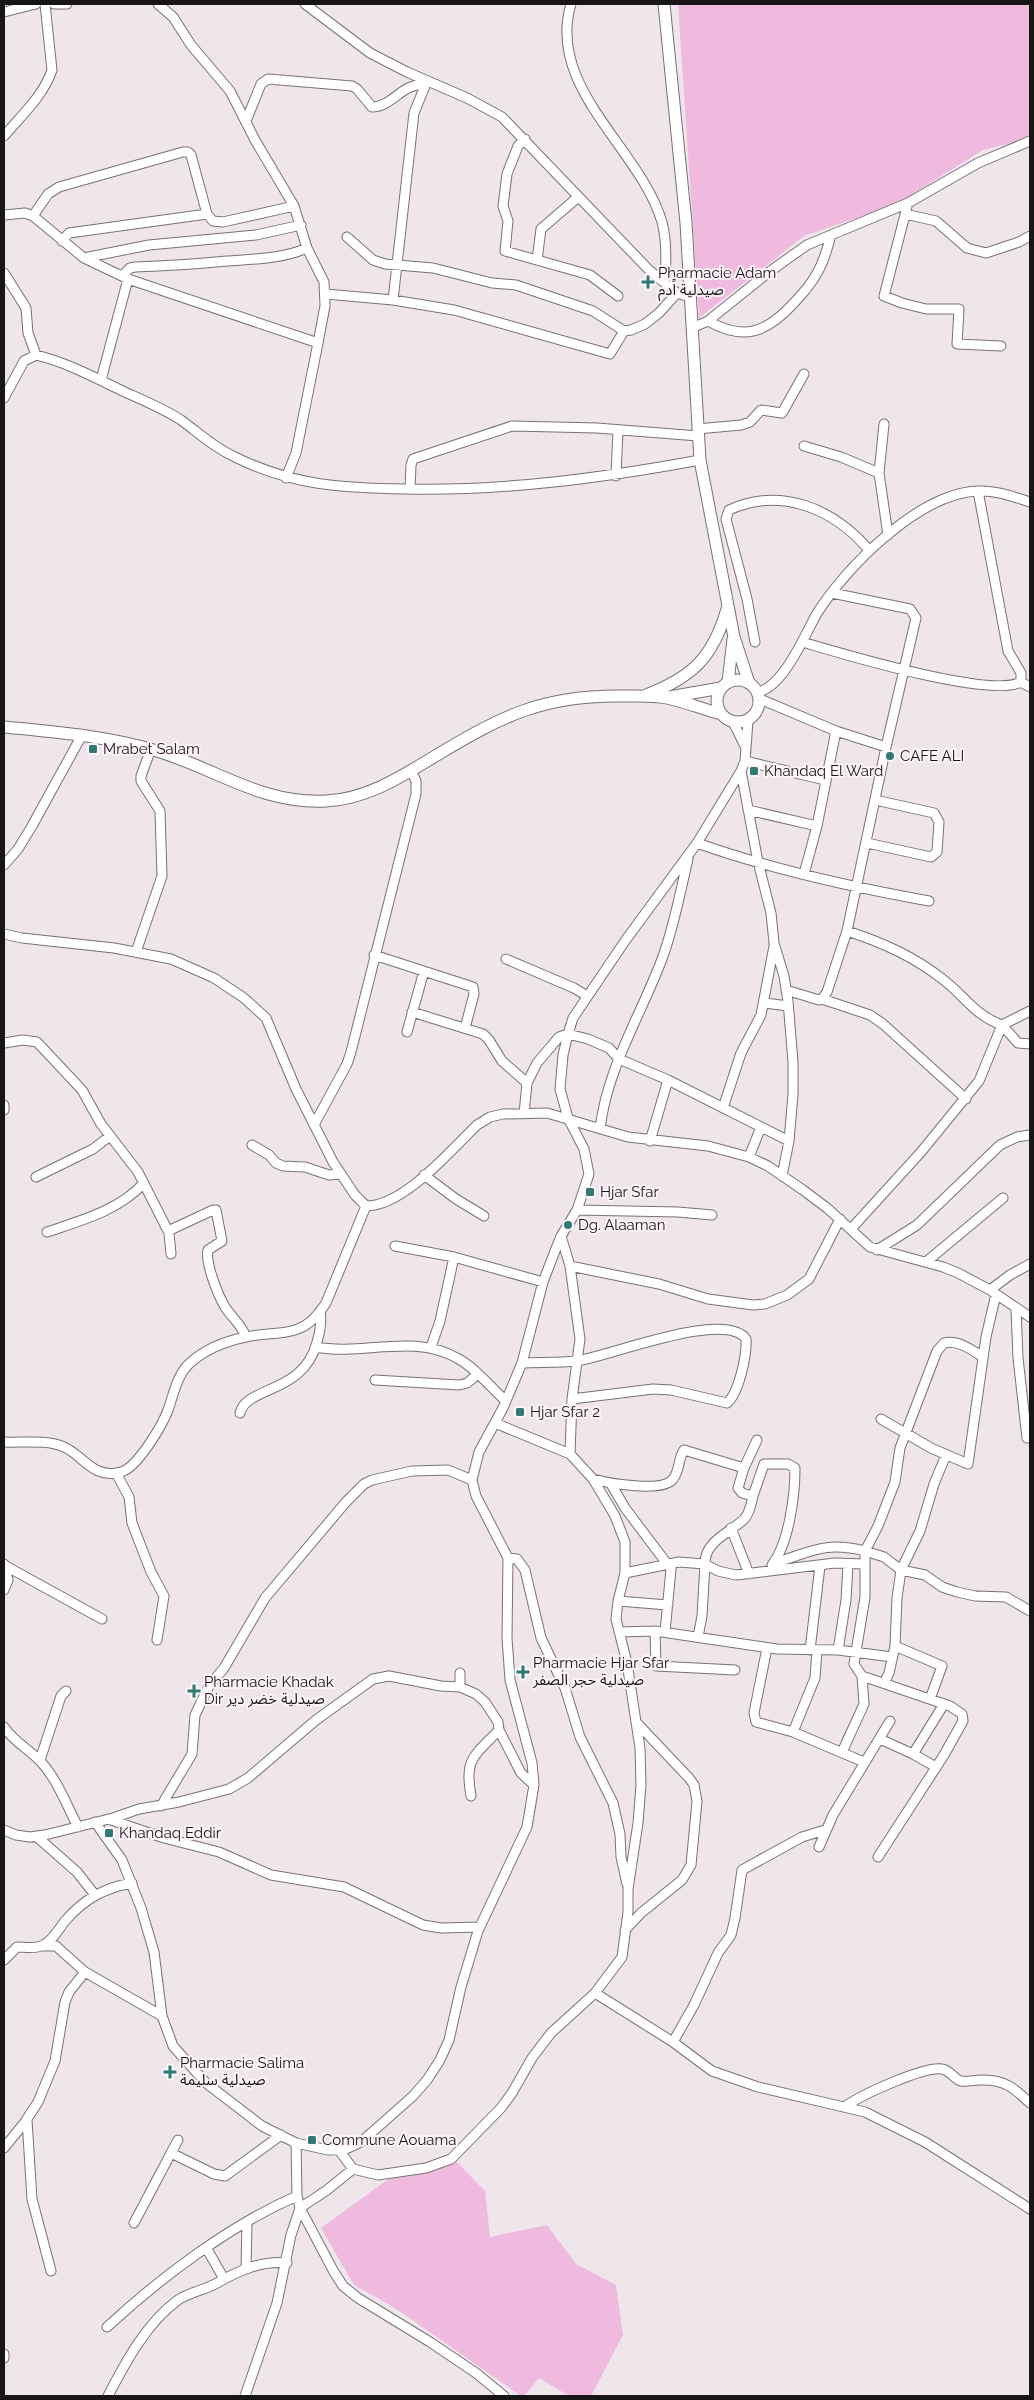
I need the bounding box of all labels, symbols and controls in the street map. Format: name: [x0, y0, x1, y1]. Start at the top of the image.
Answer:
place label: Pharmacie Adam صيدلية اًدم: [658, 264, 776, 301]
marker: Pharmacie Adam صيدلية اًدم: [642, 276, 654, 288]
place label: Mrabet Salam: [103, 740, 200, 758]
marker: Mrabet Salam: [87, 743, 99, 755]
place label: CAFE ALI: [900, 747, 964, 765]
marker: CAFE ALI: [884, 750, 896, 762]
place label: Khandaq El Ward: [764, 762, 883, 780]
marker: Khandaq El Ward: [748, 765, 760, 777]
place label: Hjar Sfar: [600, 1183, 659, 1201]
marker: Hjar Sfar: [584, 1186, 596, 1198]
place label: Dg. Alaaman: [578, 1216, 665, 1234]
marker: Dg. Alaaman: [562, 1219, 574, 1231]
place label: Hjar Sfar 2: [530, 1403, 600, 1421]
marker: Hjar Sfar 2: [514, 1406, 526, 1418]
place label: Pharmacie Hjar Sfar صيدلية حجر الصفر: [532, 1654, 670, 1689]
marker: Pharmacie Hjar Sfar صيدلية حجر الصفر: [517, 1666, 529, 1678]
place label: Pharmacie Khadak Dir صيدلية خضر دير: [204, 1673, 334, 1708]
marker: Pharmacie Khadak Dir صيدلية خضر دير: [188, 1685, 200, 1697]
place label: Khandaq Eddir: [119, 1824, 222, 1842]
marker: Khandaq Eddir: [103, 1827, 115, 1839]
place label: Pharmacie Salima صيدلية سليمة: [180, 2054, 304, 2089]
marker: Pharmacie Salima صيدلية سليمة: [164, 2066, 176, 2078]
place label: Commune Aouama: [322, 2131, 457, 2149]
marker: Commune Aouama: [306, 2134, 318, 2146]

